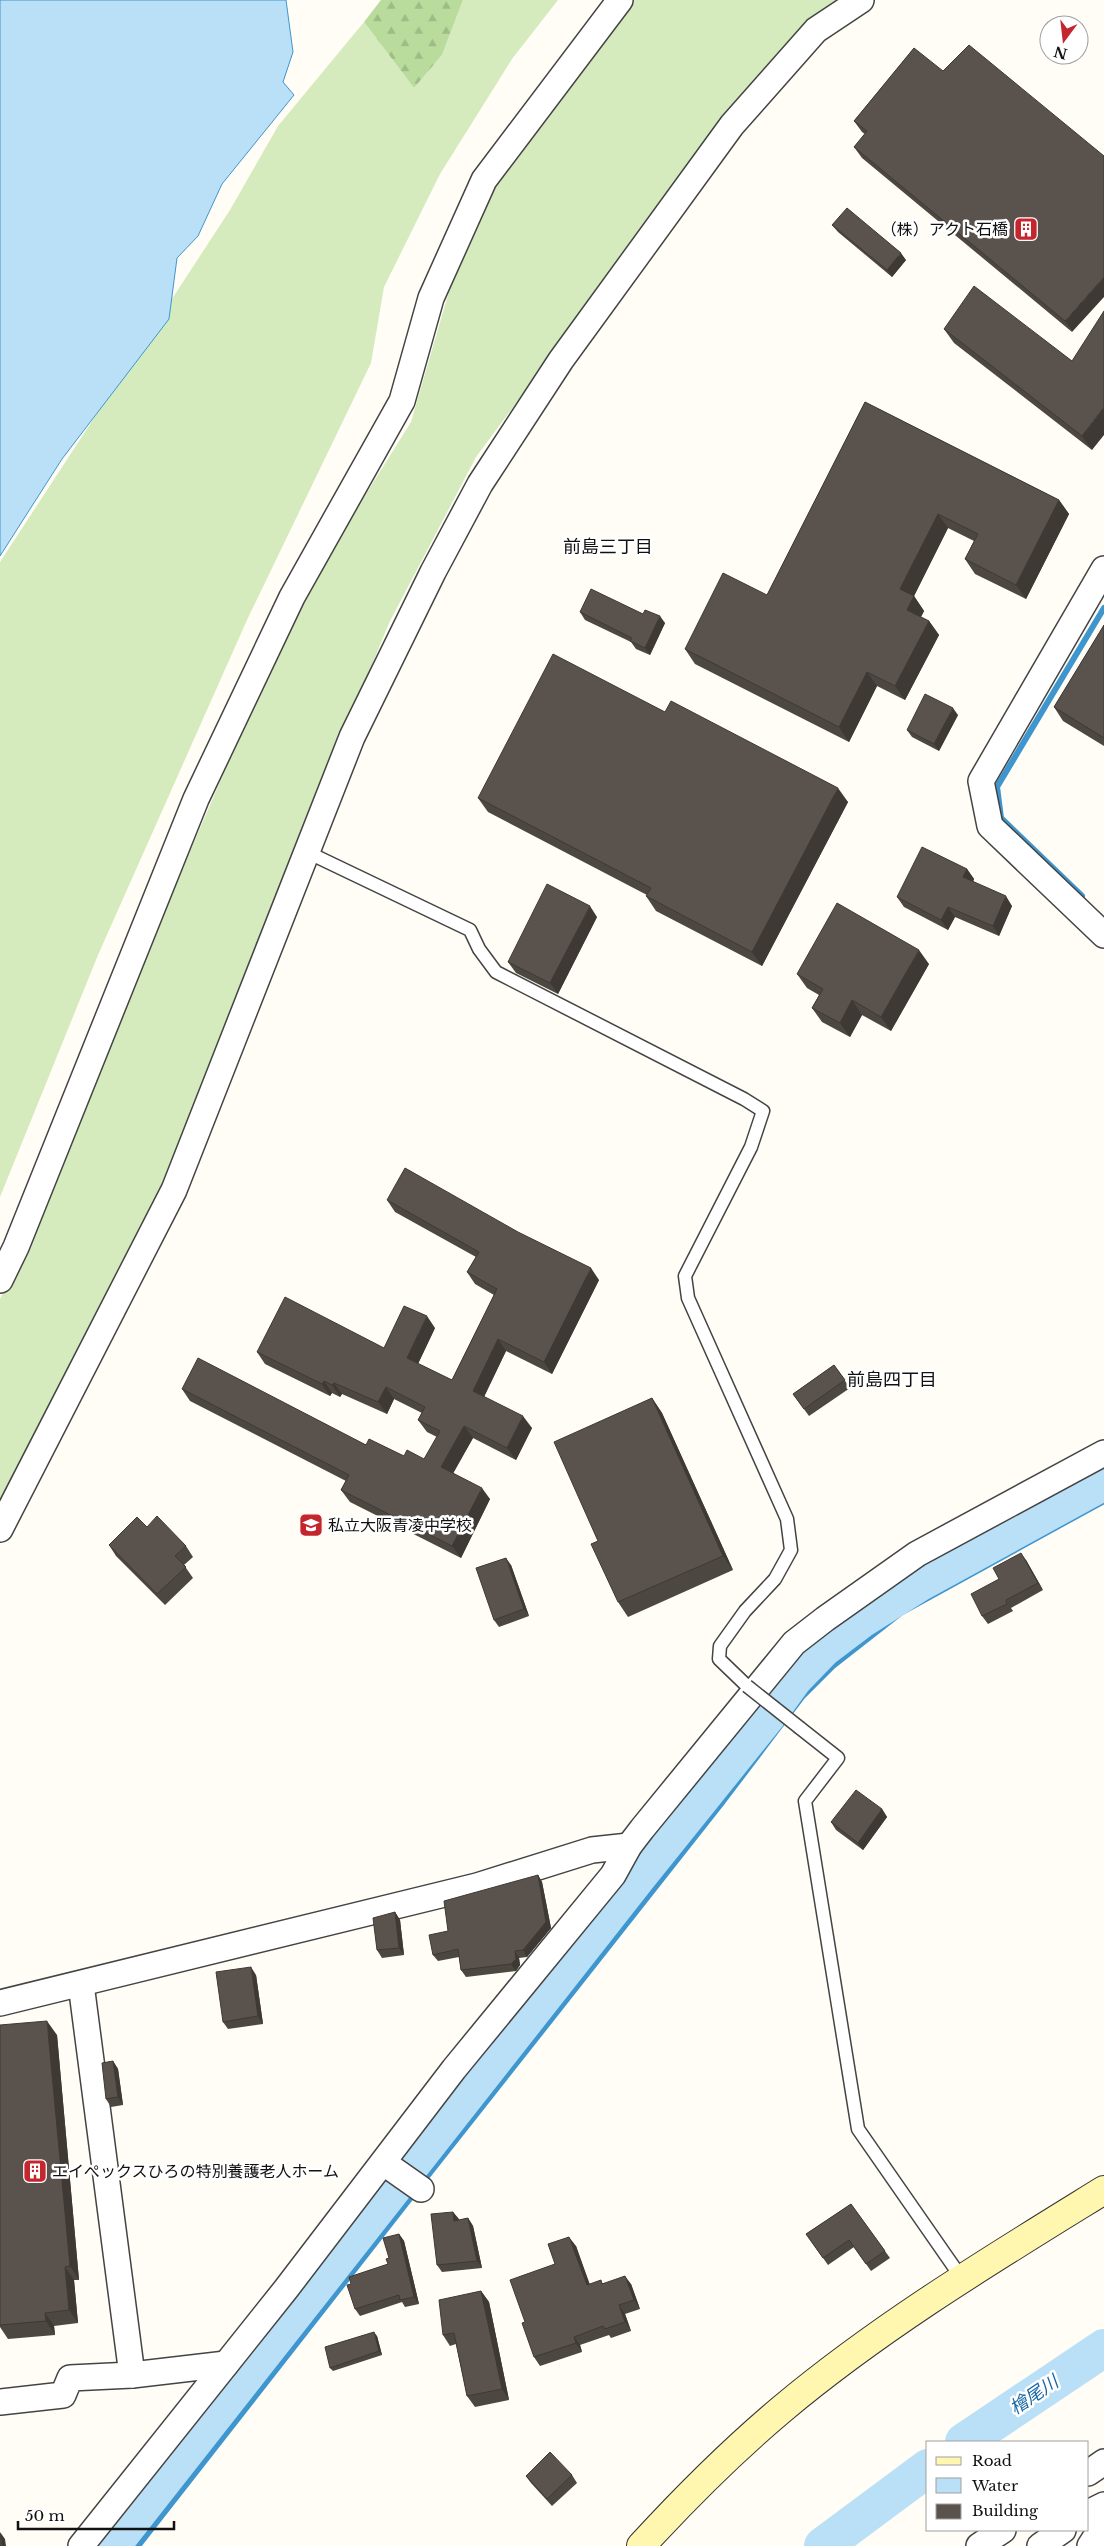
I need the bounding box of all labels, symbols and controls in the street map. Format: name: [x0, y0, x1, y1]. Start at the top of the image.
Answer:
north arrow: [1039, 15, 1089, 65]
text: N: [1052, 42, 1069, 63]
building icon: （株）アクト石橋: [1013, 216, 1039, 242]
place label: （株）アクト石橋: [881, 219, 1008, 239]
district label: 前島三丁目: [563, 536, 653, 558]
district label: 前島四丁目: [847, 1369, 937, 1391]
school or university icon: 私立大阪青凌中学校: [298, 1512, 324, 1538]
place label: 私立大阪青凌中学校: [328, 1515, 472, 1535]
building icon: エイぺックスひろの特別養護老人ホーム: [22, 2158, 48, 2184]
place label: エイぺックスひろの特別養護老人ホーム: [52, 2161, 339, 2181]
water label: 檜尾川: [1005, 2370, 1064, 2419]
legend: [926, 2441, 1089, 2531]
text: Road: [972, 2451, 1012, 2470]
text: Water: [971, 2476, 1019, 2495]
scale bar: [18, 2498, 174, 2530]
text: Building: [972, 2501, 1039, 2520]
text: 50 m: [25, 2506, 65, 2525]

